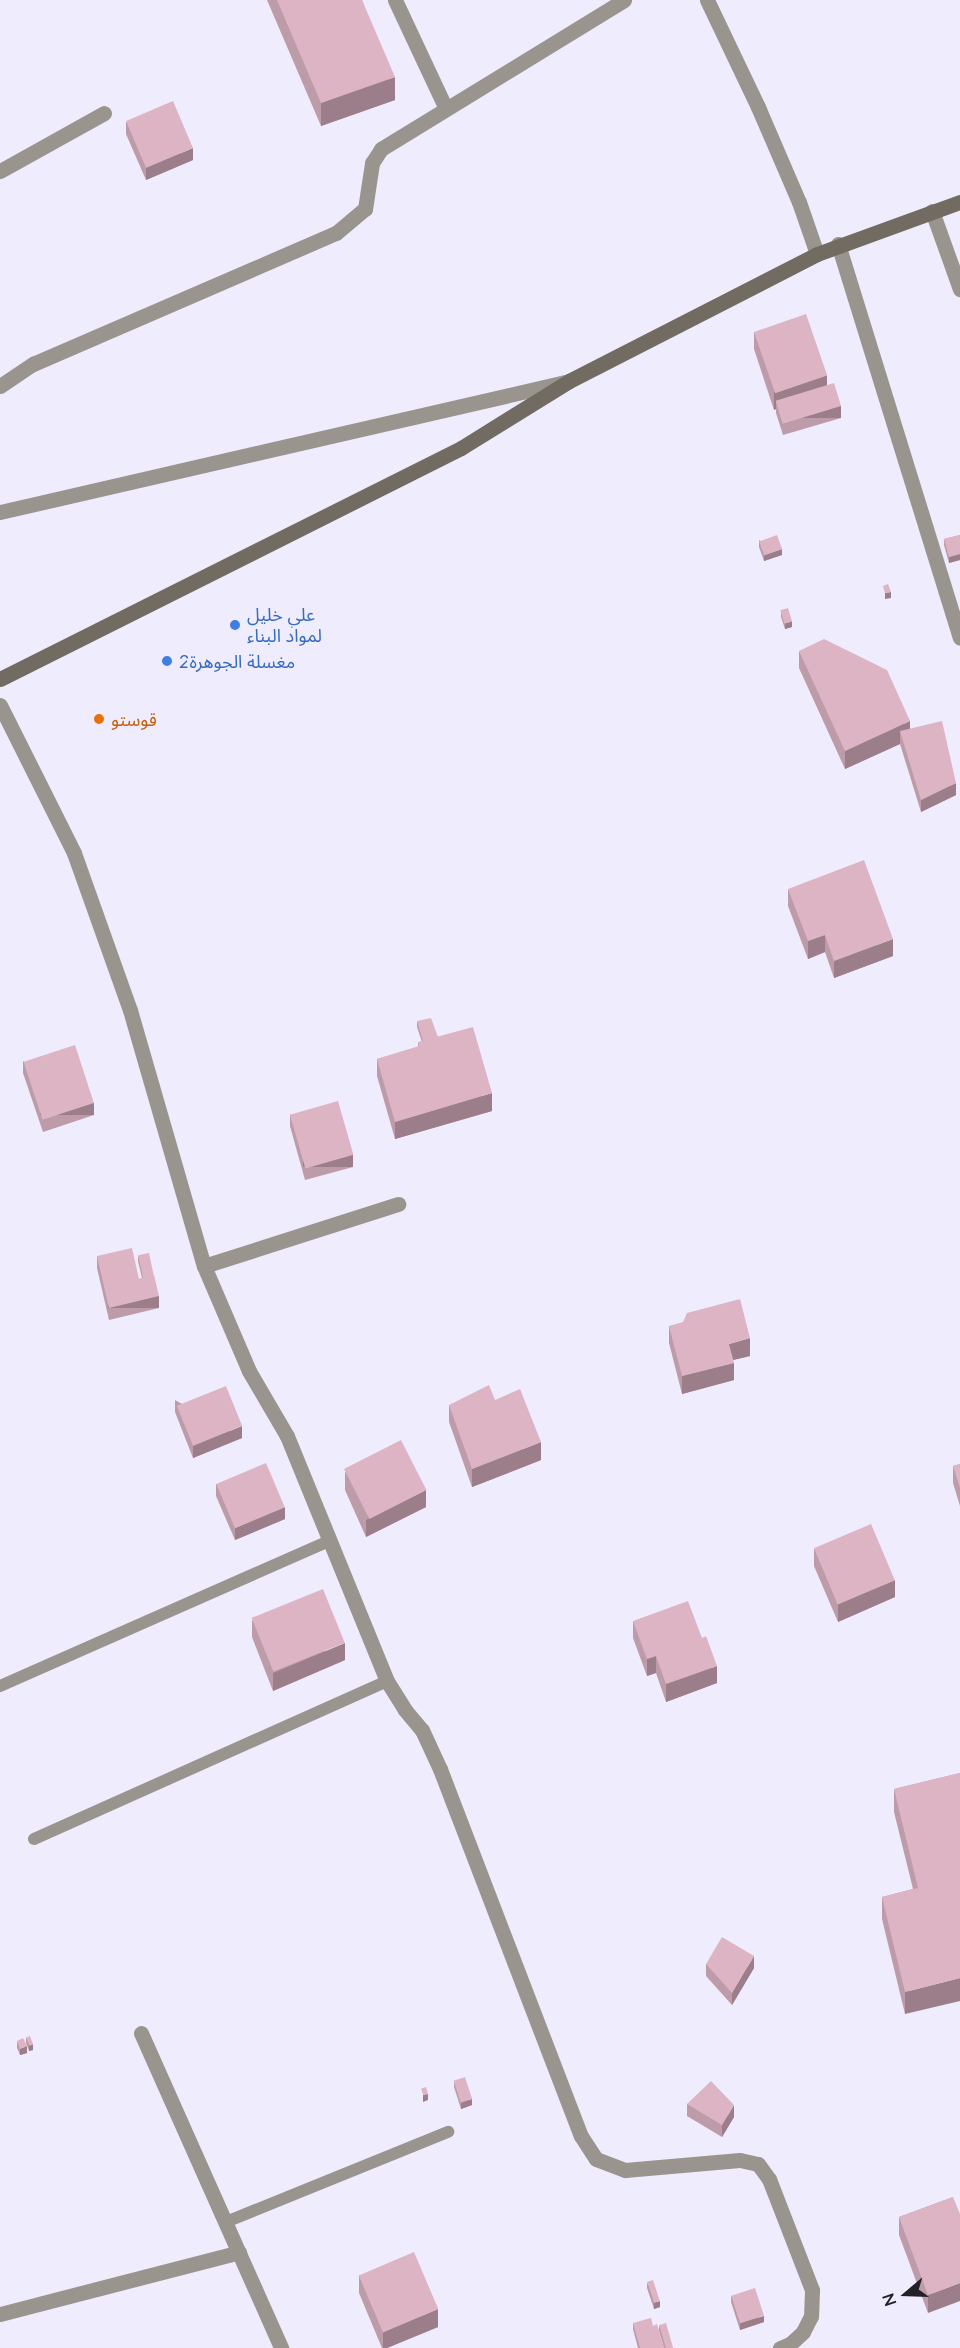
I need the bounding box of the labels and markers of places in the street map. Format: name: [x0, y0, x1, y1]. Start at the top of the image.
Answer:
place label: علي خليل لمواد البناء: [247, 604, 322, 646]
marker: علي خليل لمواد البناء: [228, 618, 242, 632]
place label: مغسلة الجوهرة2: [179, 650, 295, 672]
marker: مغسلة الجوهرة2: [160, 654, 174, 668]
place label: قوستو: [111, 708, 157, 730]
marker: قوستو: [92, 712, 106, 726]

